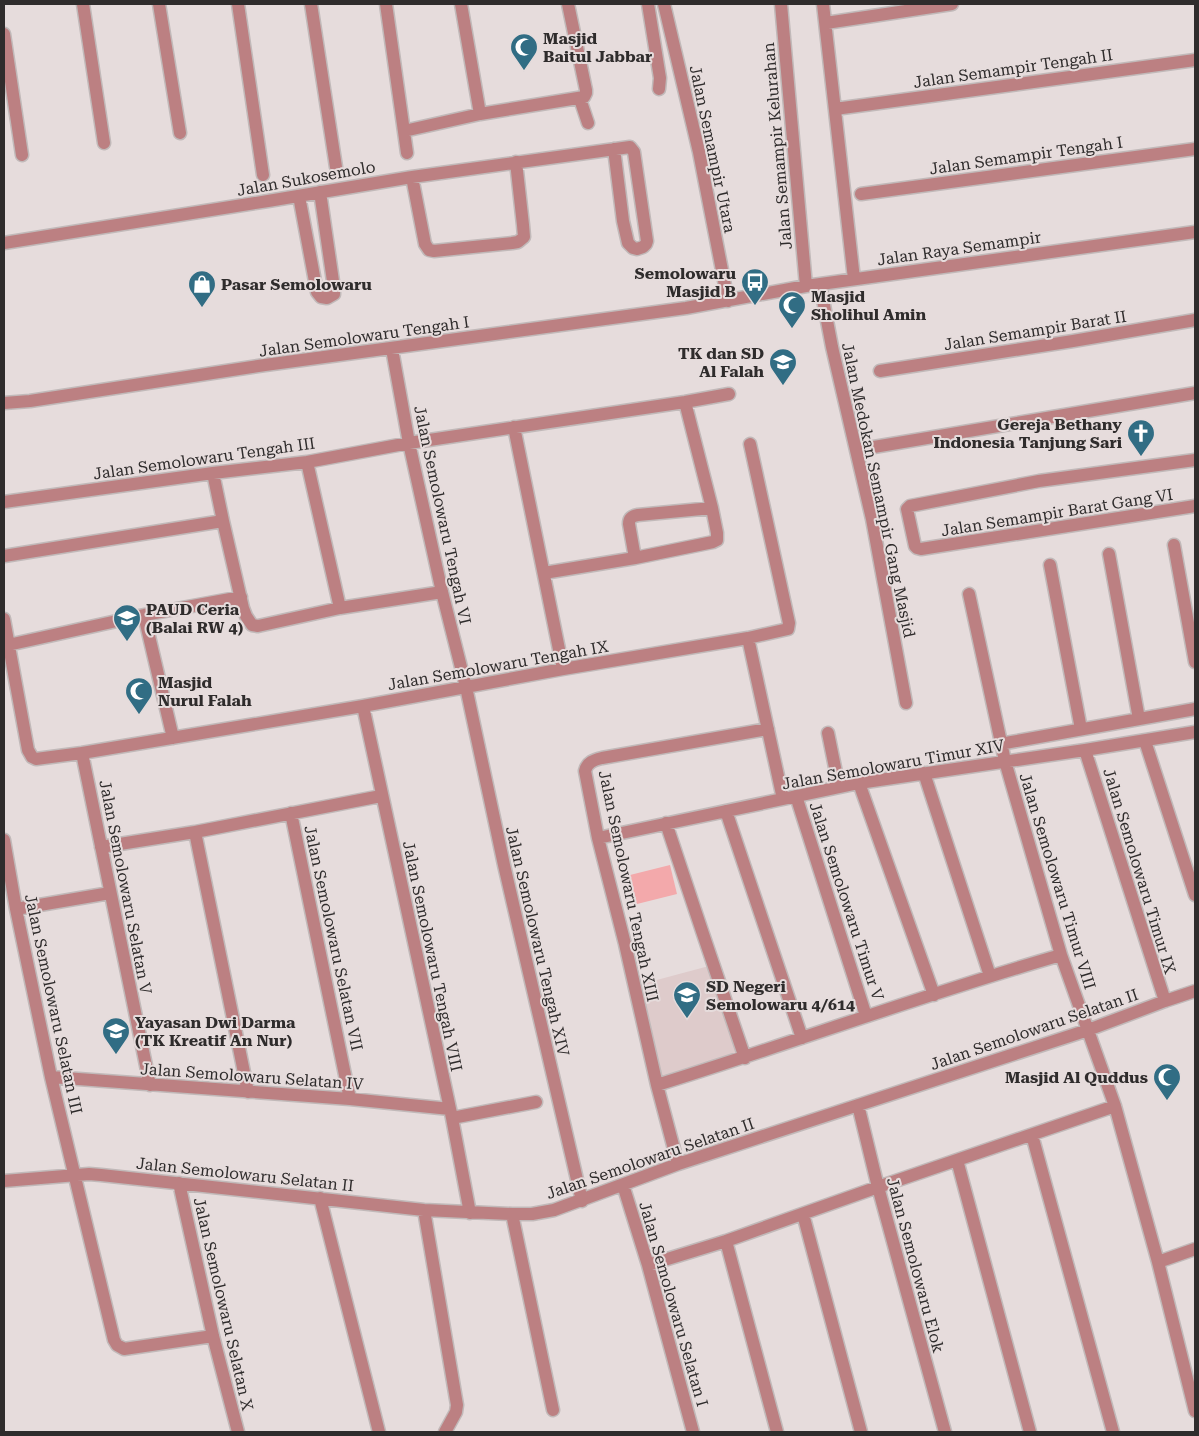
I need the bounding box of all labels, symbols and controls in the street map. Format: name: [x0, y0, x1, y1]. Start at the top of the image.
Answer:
place label: Masjid Baitul Jabbar: [543, 29, 652, 66]
mosque icon: Masjid Baitul Jabbar: [509, 32, 539, 71]
street label: Jalan Semampir Kelurahan: [759, 42, 796, 250]
street label: Jalan Semampir Tengah II: [912, 45, 1114, 92]
street label: Jalan Semampir Utara: [685, 64, 740, 235]
street label: Jalan Semampir Tengah I: [928, 133, 1124, 178]
street label: Jalan Sukosemolo: [235, 157, 377, 200]
street label: Jalan Raya Semampir: [876, 228, 1043, 269]
place label: Semolowaru Masjid B: [634, 264, 736, 301]
bus stop icon: Semolowaru Masjid B: [740, 267, 770, 306]
shop icon: Pasar Semolowaru: [187, 269, 217, 308]
place label: Pasar Semolowaru: [221, 275, 372, 294]
place label: Masjid Sholihul Amin: [811, 287, 926, 324]
mosque icon: Masjid Sholihul Amin: [777, 290, 807, 329]
street label: Jalan Semampir Barat II: [942, 307, 1128, 354]
street label: Jalan Semolowaru Tengah I: [258, 312, 470, 361]
street label: Jalan Medokan Semampir Gang Masjid: [838, 341, 919, 639]
place label: TK dan SD Al Falah: [678, 344, 764, 381]
school or university icon: TK dan SD Al Falah: [768, 347, 798, 386]
street label: Jalan Semolowaru Tengah VI: [410, 404, 475, 626]
place label: Gereja Bethany Indonesia Tanjung Sari: [933, 415, 1123, 452]
church icon: Gereja Bethany Indonesia Tanjung Sari: [1126, 418, 1156, 457]
street label: Jalan Semolowaru Tengah III: [92, 433, 316, 483]
street label: Jalan Semampir Barat Gang VI: [940, 485, 1174, 540]
place label: PAUD Ceria (Balai RW 4): [146, 600, 243, 637]
school or university icon: PAUD Ceria (Balai RW 4): [112, 603, 142, 642]
street label: Jalan Semolowaru Tengah IX: [386, 637, 610, 694]
place label: Masjid Nurul Falah: [158, 673, 252, 710]
mosque icon: Masjid Nurul Falah: [124, 676, 154, 715]
street label: Jalan Semolowaru Timur XIV: [781, 735, 1006, 793]
street label: Jalan Semolowaru Timur IX: [1099, 766, 1180, 976]
street label: Jalan Semolowaru Tengah XIII: [595, 769, 662, 1003]
street label: Jalan Semolowaru Timur VIII: [1015, 771, 1100, 992]
street label: Jalan Semolowaru Selatan V: [95, 778, 156, 997]
street label: Jalan Semolowaru Timur V: [805, 800, 888, 1004]
street label: Jalan Semolowaru Selatan VII: [300, 824, 367, 1052]
street label: Jalan Semolowaru Tengah XIV: [502, 824, 573, 1059]
street label: Jalan Semolowaru Tengah VIII: [399, 839, 466, 1073]
street label: Jalan Semolowaru Selatan III: [21, 892, 86, 1116]
place label: SD Negeri Semolowaru 4/614: [706, 977, 855, 1014]
school or university icon: SD Negeri Semolowaru 4/614: [672, 980, 702, 1019]
street label: Jalan Semolowaru Selatan II: [928, 985, 1141, 1074]
place label: Yayasan Dwi Darma (TK Kreatif An Nur): [135, 1013, 296, 1050]
school or university icon: Yayasan Dwi Darma (TK Kreatif An Nur): [101, 1016, 131, 1055]
street label: Jalan Semolowaru Selatan IV: [140, 1059, 365, 1094]
mosque icon: Masjid Al Quddus: [1152, 1062, 1182, 1101]
place label: Masjid Al Quddus: [1005, 1068, 1148, 1087]
street label: Jalan Semolowaru Selatan II: [544, 1114, 757, 1203]
street label: Jalan Semolowaru Selatan II: [135, 1154, 355, 1195]
street label: Jalan Semolowaru Elok: [883, 1175, 948, 1355]
street label: Jalan Semolowaru Selatan X: [190, 1196, 257, 1413]
street label: Jalan Semolowaru Selatan I: [635, 1199, 712, 1409]

